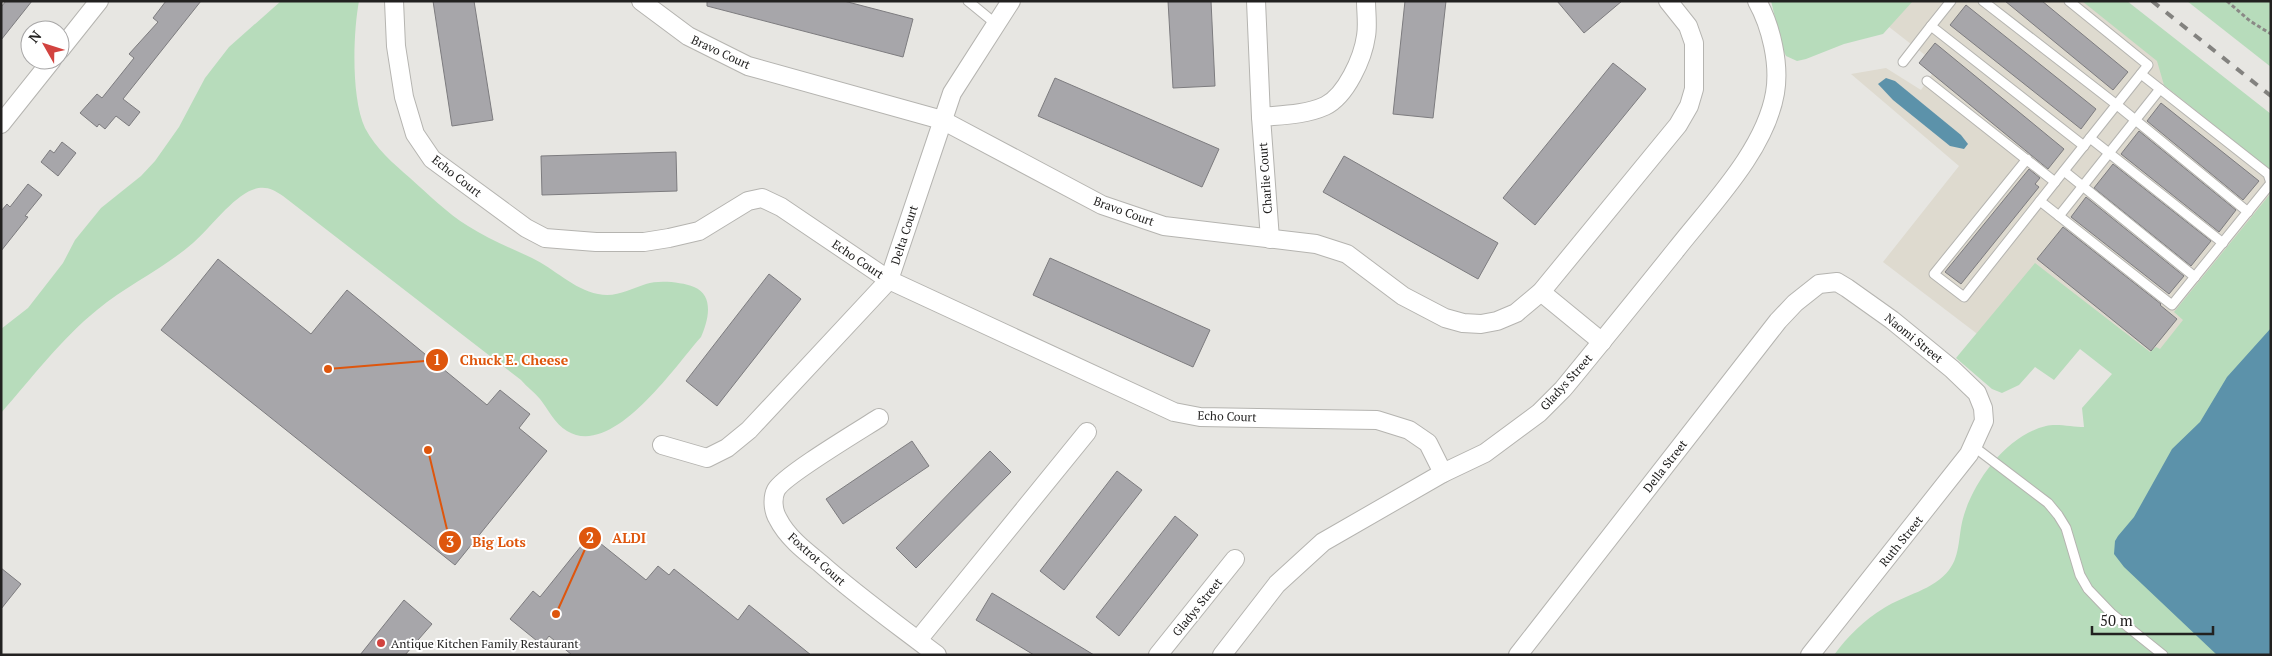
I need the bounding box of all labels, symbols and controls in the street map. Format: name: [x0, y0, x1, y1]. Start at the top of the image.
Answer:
north arrow: [20, 20, 70, 70]
text: N: [24, 26, 45, 47]
street label: Bravo Court: [689, 32, 753, 72]
street label: Charlie Court: [1255, 141, 1275, 214]
street label: Echo Court: [429, 152, 485, 200]
street label: Bravo Court: [1092, 193, 1157, 229]
street label: Delta Court: [887, 203, 921, 267]
street label: Echo Court: [829, 236, 887, 282]
street label: Naomi Street: [1882, 310, 1946, 366]
callout: Chuck E. Cheese: [424, 346, 578, 375]
text: 1: [433, 349, 441, 369]
text: Chuck E. Cheese: [460, 350, 569, 369]
street label: Gladys Street: [1537, 350, 1596, 413]
street label: Echo Court: [1197, 407, 1257, 425]
street label: Della Street: [1640, 436, 1691, 495]
street label: Ruth Street: [1876, 512, 1926, 569]
callout: ALDI: [577, 523, 656, 552]
text: 2: [586, 527, 594, 547]
callout: Big Lots: [437, 528, 536, 557]
text: ALDI: [612, 528, 646, 547]
street label: Foxtrot Court: [785, 529, 849, 589]
text: 3: [446, 531, 454, 551]
text: Big Lots: [472, 532, 526, 551]
street label: Gladys Street: [1169, 574, 1225, 639]
scale bar: [2092, 604, 2213, 636]
text: 50 m: [2100, 610, 2133, 630]
place label: Antique Kitchen Family Restaurant: [391, 636, 579, 651]
marker: Antique Kitchen Family Restaurant: [375, 637, 387, 649]

